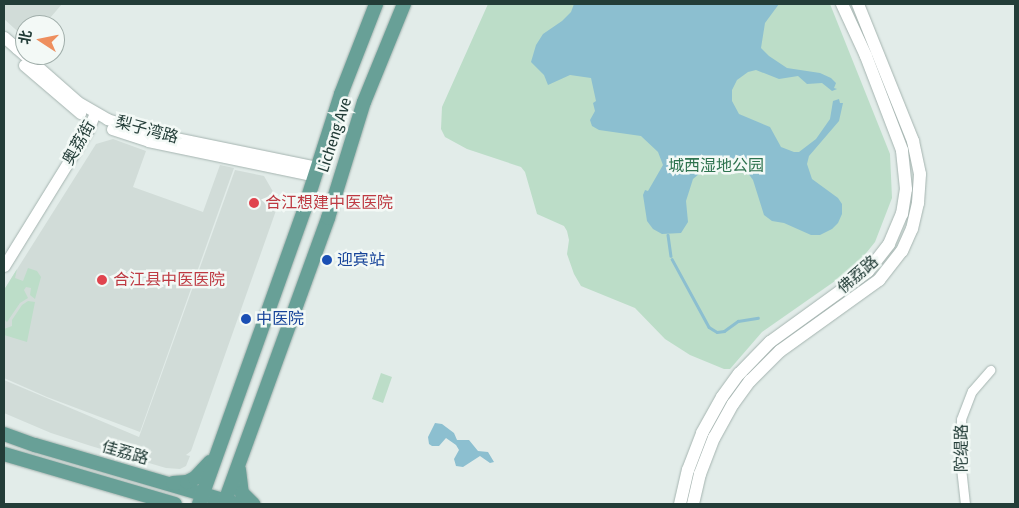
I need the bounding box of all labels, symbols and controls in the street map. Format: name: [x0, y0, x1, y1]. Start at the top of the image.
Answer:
north arrow: [15, 15, 65, 65]
text: 北: [16, 29, 35, 46]
street label: Licheng Ave: [314, 95, 356, 175]
street label: 梨子湾路: [114, 112, 180, 148]
street label: 奥荔街: [59, 117, 99, 169]
park label: 城西湿地公园: [668, 156, 764, 176]
place label: 合江想建中医医院: [265, 193, 393, 213]
marker: 合江想建中医医院: [247, 196, 261, 210]
place label: 迎宾站: [337, 250, 385, 270]
street label: 佛荔路: [834, 252, 882, 298]
marker: 迎宾站: [321, 254, 333, 266]
place label: 合江县中医医院: [113, 270, 225, 290]
marker: 合江县中医医院: [95, 273, 109, 287]
place label: 中医院: [256, 309, 304, 329]
marker: 中医院: [240, 313, 252, 325]
street label: 陀缇路: [952, 424, 972, 472]
street label: 佳荔路: [99, 437, 151, 469]

